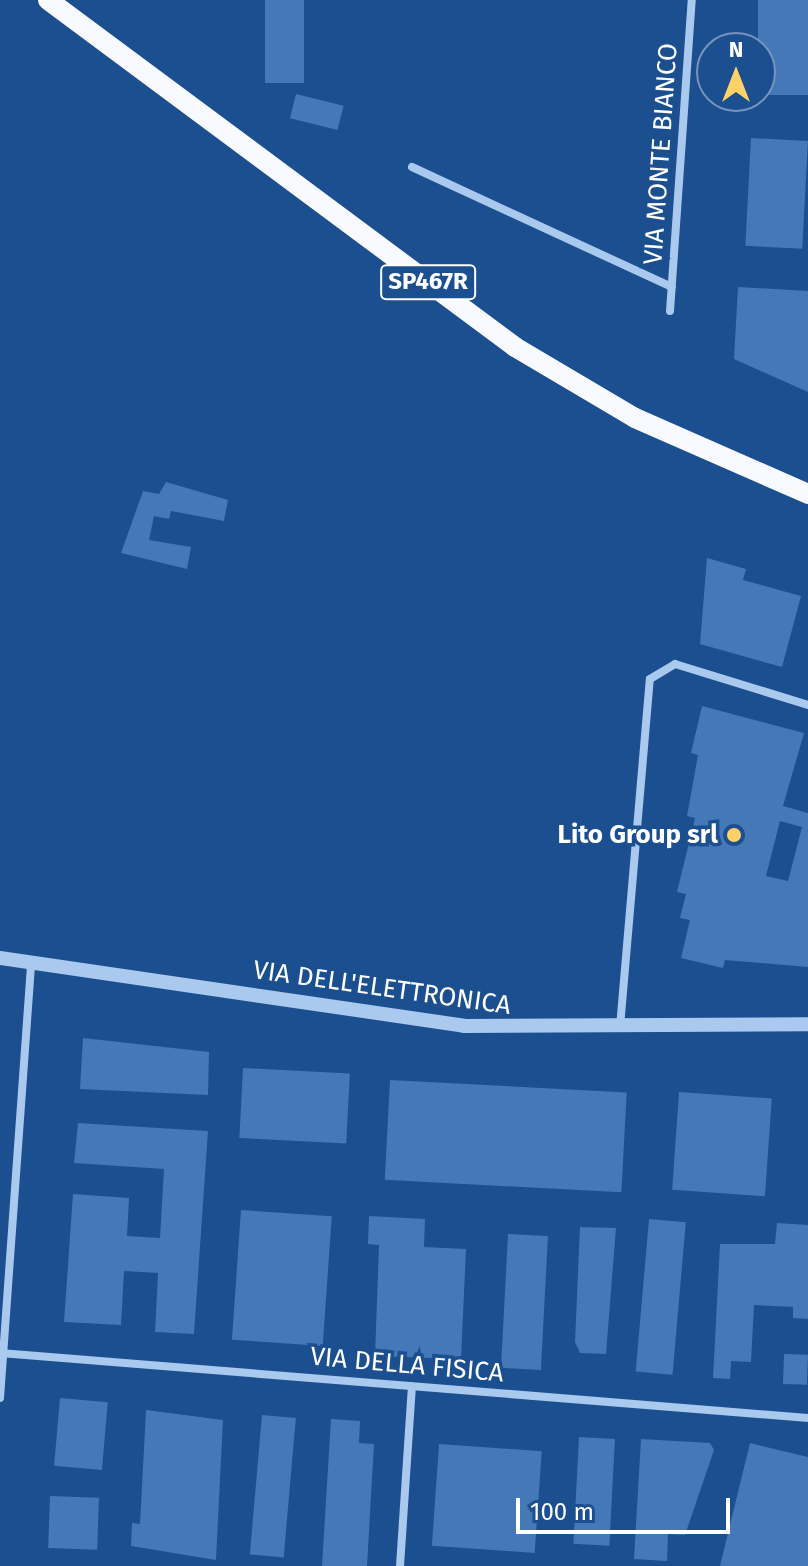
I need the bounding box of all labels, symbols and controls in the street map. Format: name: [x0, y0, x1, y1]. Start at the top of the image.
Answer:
north arrow: [696, 32, 776, 112]
text: N: [729, 36, 743, 63]
street label: VIA MONTE BIANCO: [638, 42, 684, 266]
road number: SP467R: [380, 262, 476, 302]
place label: Lito Group srl: [558, 819, 718, 851]
marker: Lito Group srl: [725, 826, 743, 844]
street label: VIA DELL'ELETTRONICA: [251, 954, 513, 1022]
street label: VIA DELLA FISICA: [309, 1341, 505, 1389]
scale bar: [520, 1482, 734, 1532]
text: 100 m: [530, 1498, 594, 1526]

